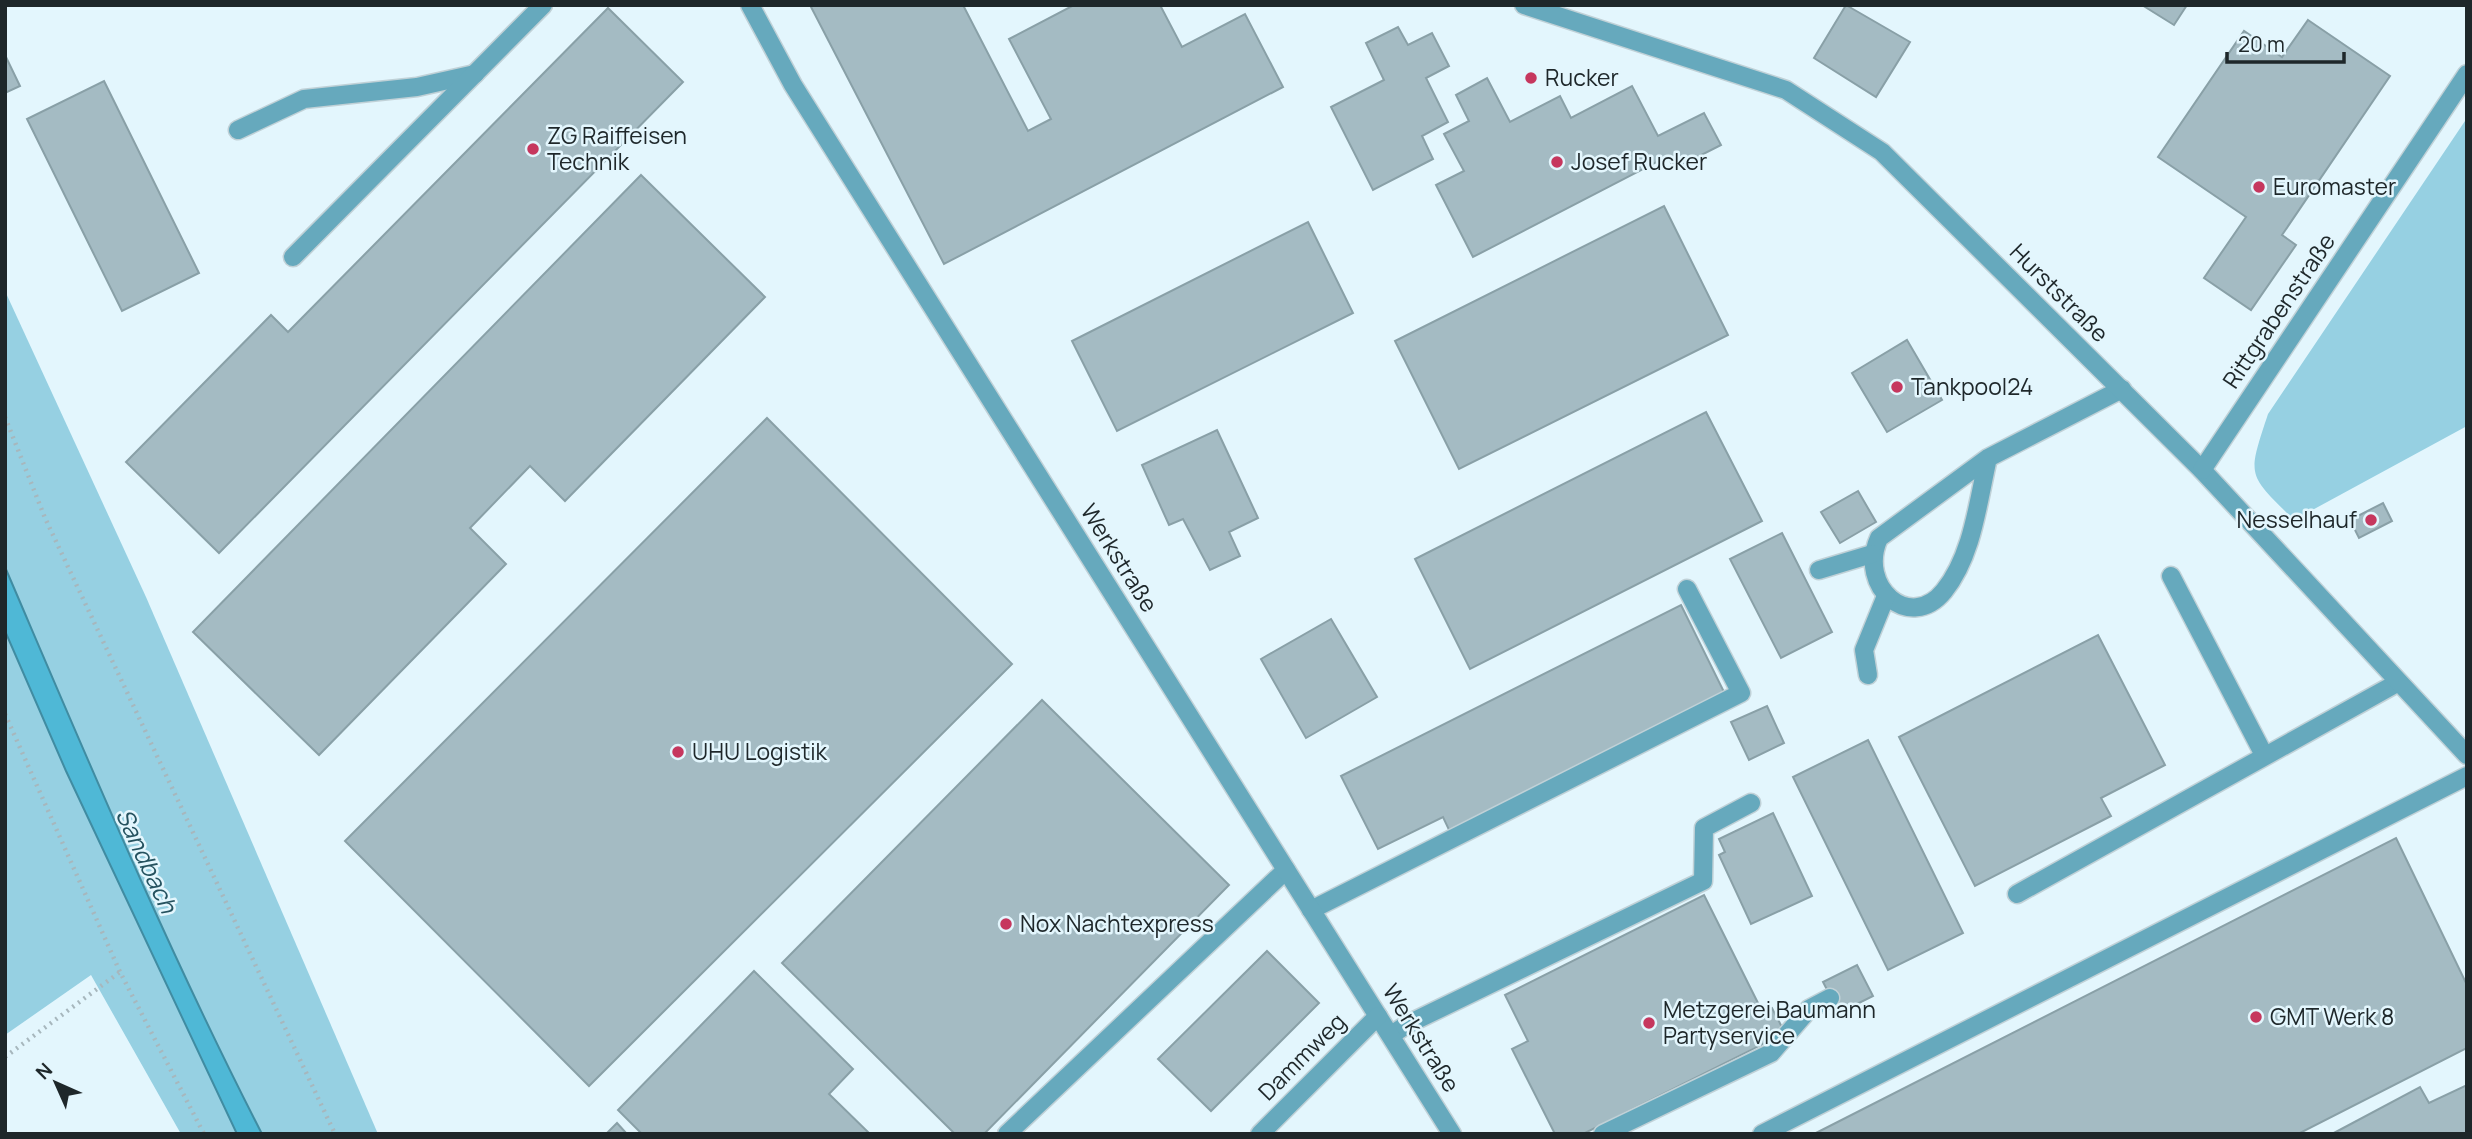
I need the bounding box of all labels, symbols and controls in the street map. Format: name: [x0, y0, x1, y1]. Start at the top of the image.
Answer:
scale bar: [2227, 21, 2344, 65]
text: 20 m: [2238, 30, 2285, 58]
place label: Rucker: [1545, 61, 1619, 93]
marker: Rucker: [1523, 70, 1539, 86]
place label: ZG Raiffeisen Technik: [547, 119, 687, 177]
marker: ZG Raiffeisen Technik: [525, 141, 541, 157]
place label: Josef Rucker: [1571, 145, 1707, 177]
marker: Josef Rucker: [1549, 154, 1565, 170]
place label: Euromaster: [2273, 170, 2396, 202]
marker: Euromaster: [2251, 179, 2267, 195]
street label: Rittgrabenstraße: [2214, 227, 2342, 394]
street label: Hurststraße: [2003, 236, 2116, 349]
place label: Tankpool24: [1911, 370, 2033, 402]
marker: Tankpool24: [1889, 379, 1905, 395]
street label: Werkstraße: [1074, 497, 1166, 618]
place label: Nesselhauf: [2237, 503, 2357, 535]
marker: Nesselhauf: [2363, 512, 2379, 528]
place label: UHU Logistik: [692, 735, 828, 767]
marker: UHU Logistik: [670, 744, 686, 760]
water label: Sandbach: [109, 803, 186, 919]
place label: Nox Nachtexpress: [1020, 907, 1214, 939]
marker: Nox Nachtexpress: [998, 916, 1014, 932]
street label: Werkstraße: [1376, 977, 1468, 1098]
place label: Metzgerei Baumann Partyservice: [1663, 993, 1876, 1051]
place label: GMT Werk 8: [2270, 1000, 2394, 1032]
street label: Dammweg: [1251, 1006, 1352, 1107]
marker: GMT Werk 8: [2248, 1009, 2264, 1025]
marker: Metzgerei Baumann Partyservice: [1641, 1015, 1657, 1031]
north arrow: [21, 1048, 91, 1118]
text: N: [30, 1057, 58, 1085]

